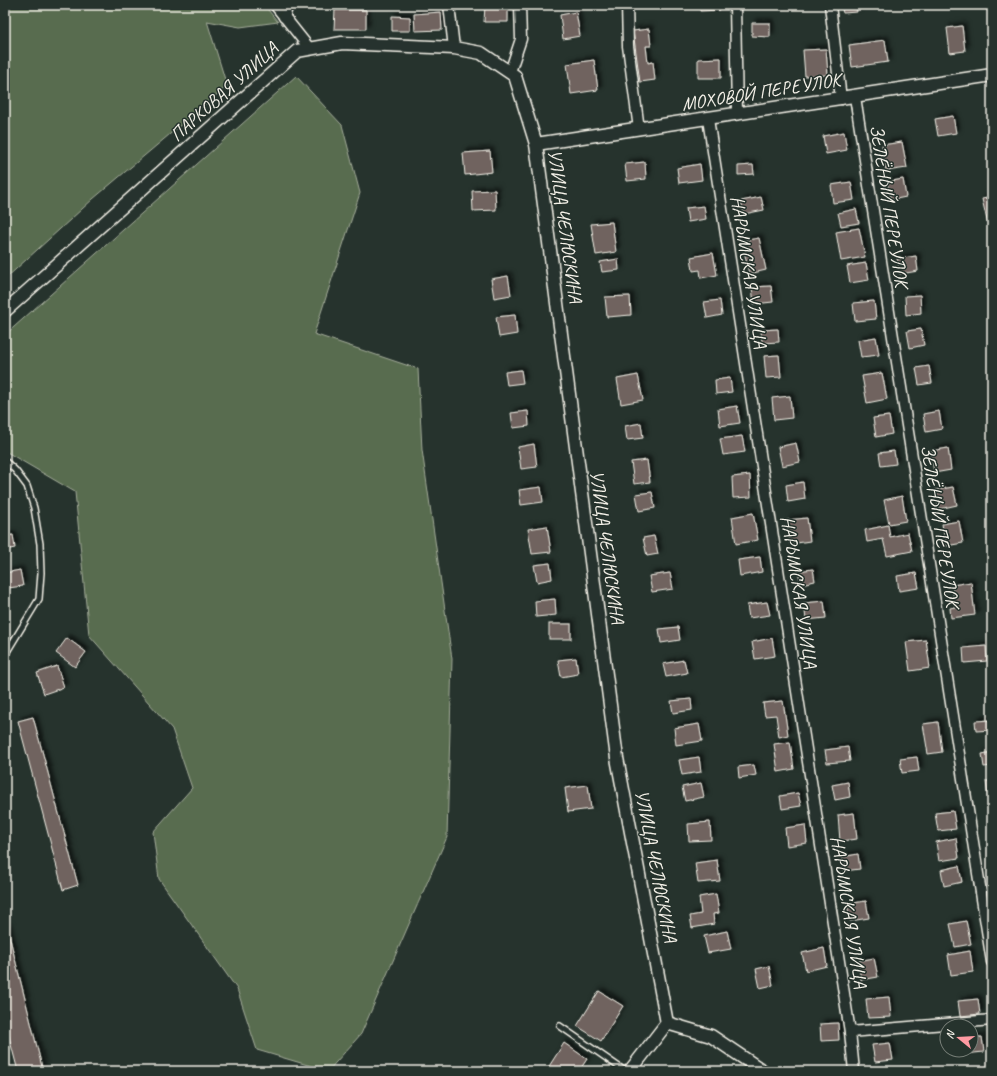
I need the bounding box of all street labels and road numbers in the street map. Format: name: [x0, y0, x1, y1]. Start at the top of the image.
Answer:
street label: ПАРКОВАЯ УЛИЦА: [165, 36, 284, 147]
street label: МОХОВОЙ ПЕРЕУЛОК: [680, 67, 845, 116]
street label: ЗЕЛЁНЫЙ ПЕРЕУЛОК: [864, 123, 914, 292]
street label: УЛИЦА ЧЕЛЮСКИНА: [542, 148, 588, 306]
street label: НАРЫМСКАЯ УЛИЦА: [725, 194, 773, 350]
street label: ЗЕЛЁНЫЙ ПЕРЕУЛОК: [915, 443, 965, 612]
street label: УЛИЦА ЧЕЛЮСКИНА: [584, 469, 630, 627]
street label: НАРЫМСКАЯ УЛИЦА: [775, 514, 823, 670]
street label: УЛИЦА ЧЕЛЮСКИНА: [629, 788, 683, 946]
street label: НАРЫМСКАЯ УЛИЦА: [825, 834, 873, 990]

